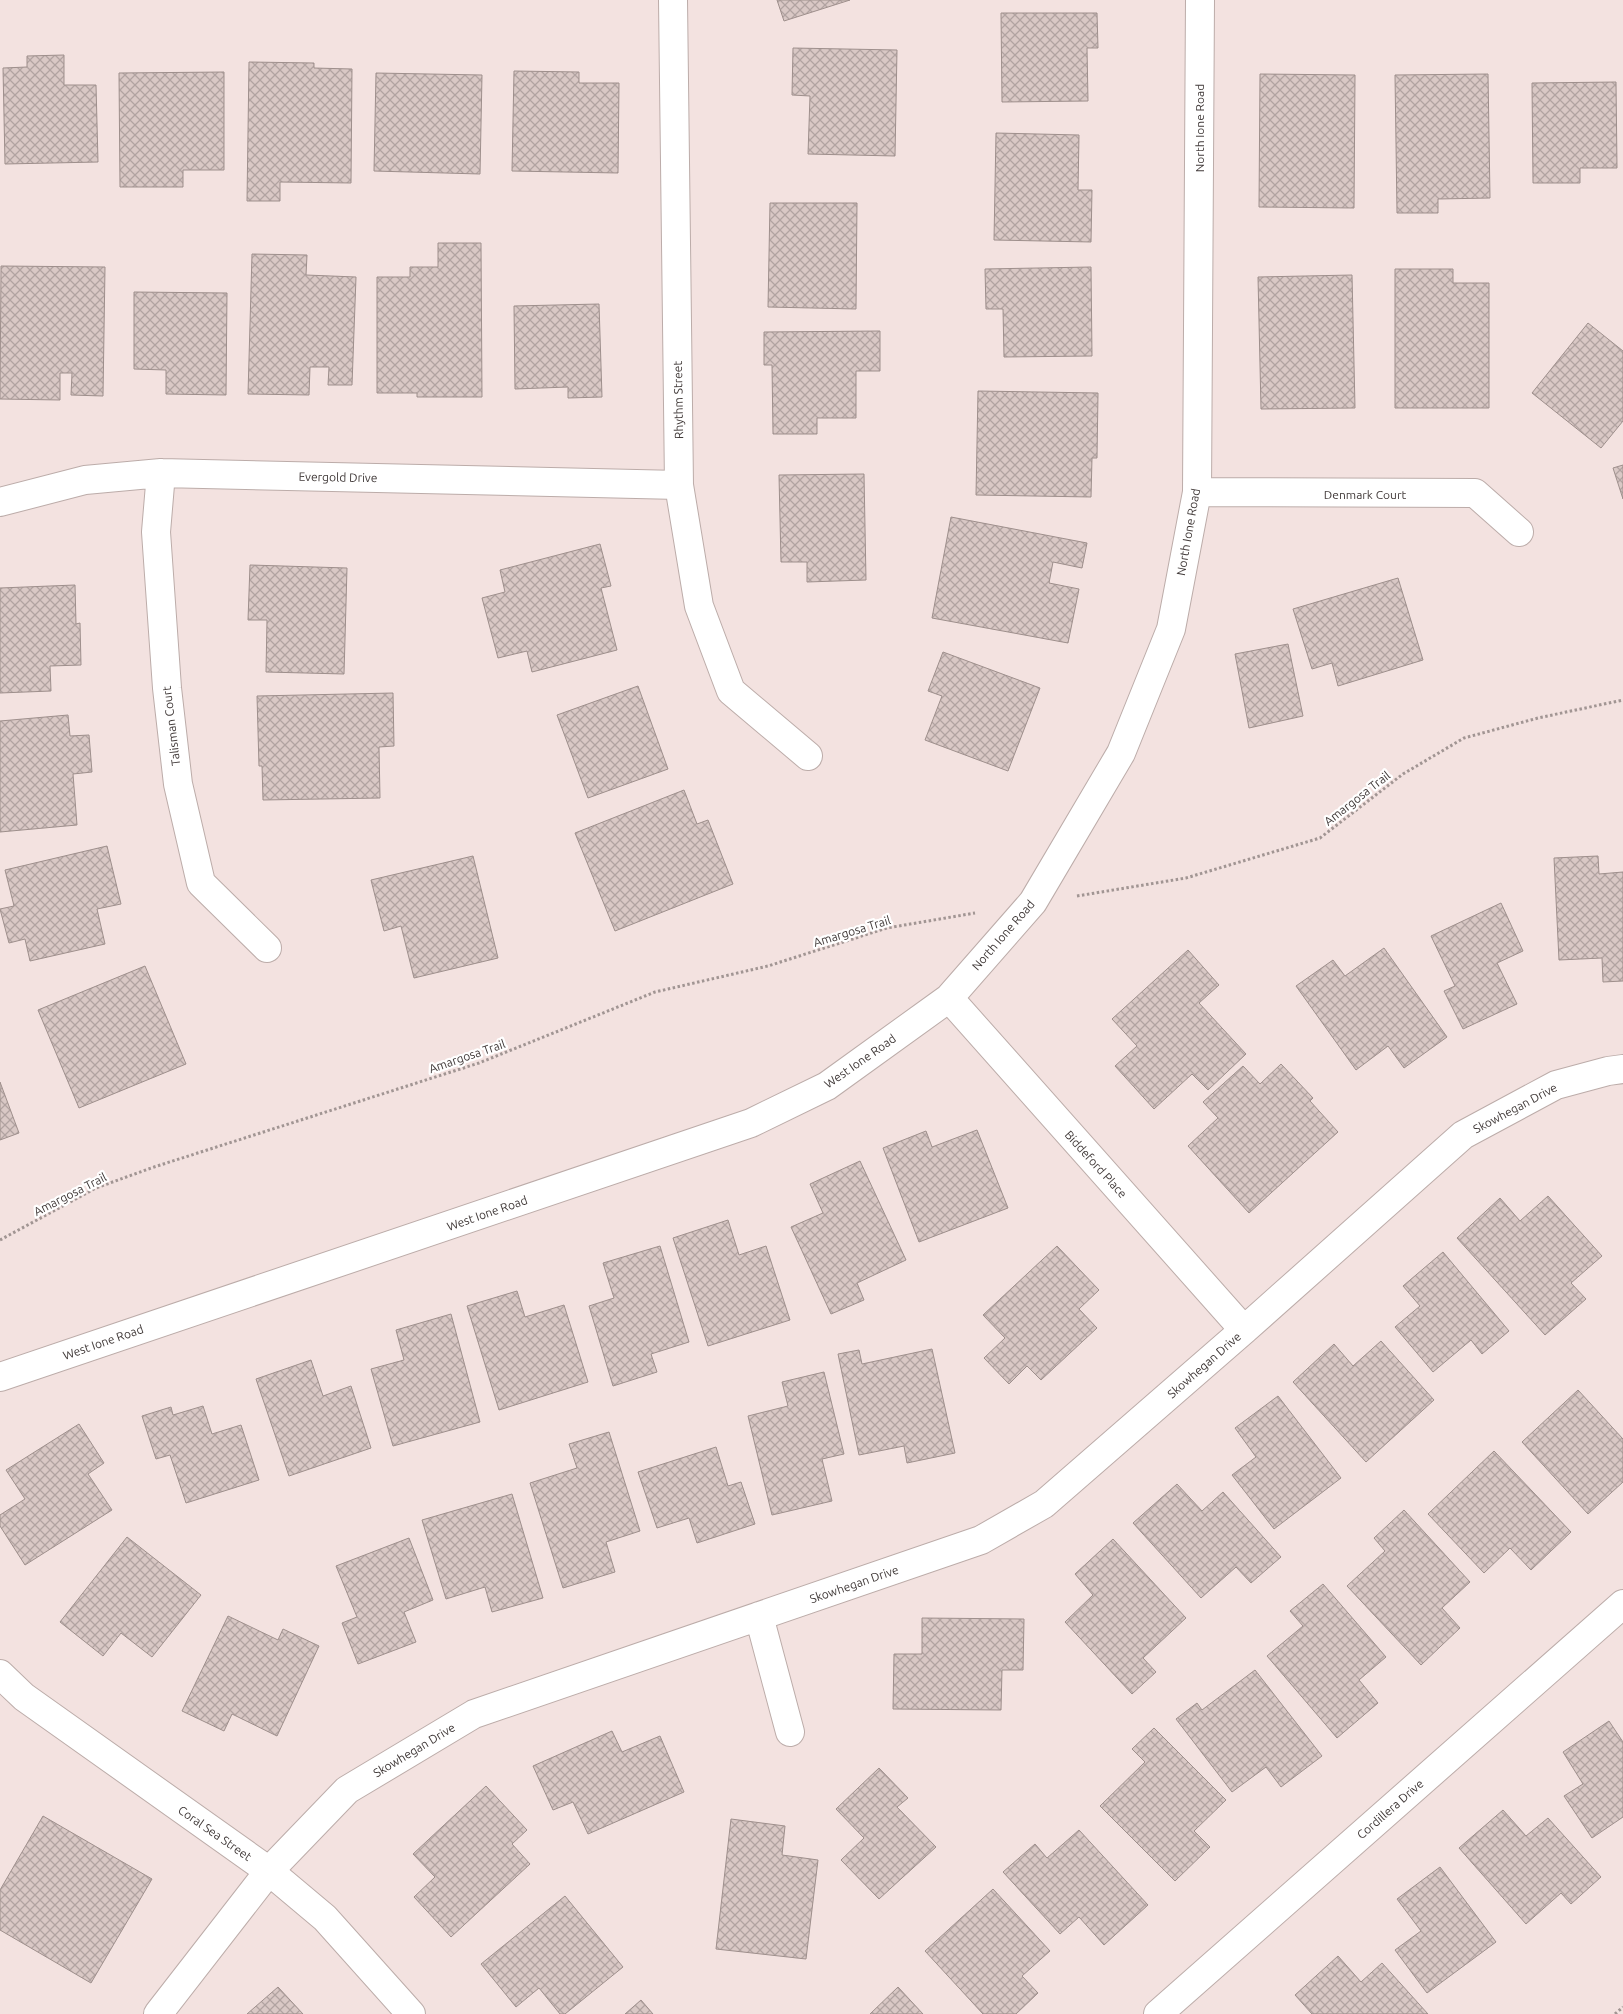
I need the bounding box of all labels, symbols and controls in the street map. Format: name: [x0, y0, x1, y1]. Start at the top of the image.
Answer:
street label: North Ione Road: [1193, 84, 1206, 172]
street label: Rhythm Street: [671, 361, 685, 439]
street label: Evergold Drive: [299, 470, 377, 484]
street label: North Ione Road: [1174, 487, 1202, 577]
street label: Denmark Court: [1324, 488, 1406, 501]
street label: Talisman Court: [160, 685, 182, 767]
street label: Amargosa Trail: [1322, 768, 1392, 828]
street label: North Ione Road: [969, 897, 1037, 973]
street label: Amargosa Trail: [812, 913, 892, 949]
street label: West Ione Road: [822, 1032, 898, 1090]
street label: Amargosa Trail: [427, 1037, 507, 1075]
street label: Skowhegan Drive: [1471, 1080, 1559, 1136]
street label: Biddeford Place: [1062, 1128, 1130, 1200]
street label: Amargosa Trail: [31, 1170, 109, 1218]
street label: West Ione Road: [445, 1193, 529, 1233]
street label: West Ione Road: [61, 1322, 145, 1362]
street label: Skowhegan Drive: [1165, 1330, 1243, 1400]
street label: Skowhegan Drive: [808, 1563, 900, 1605]
street label: Skowhegan Drive: [371, 1720, 457, 1780]
street label: Cordillera Drive: [1354, 1777, 1426, 1841]
street label: Coral Sea Street: [176, 1803, 254, 1863]

